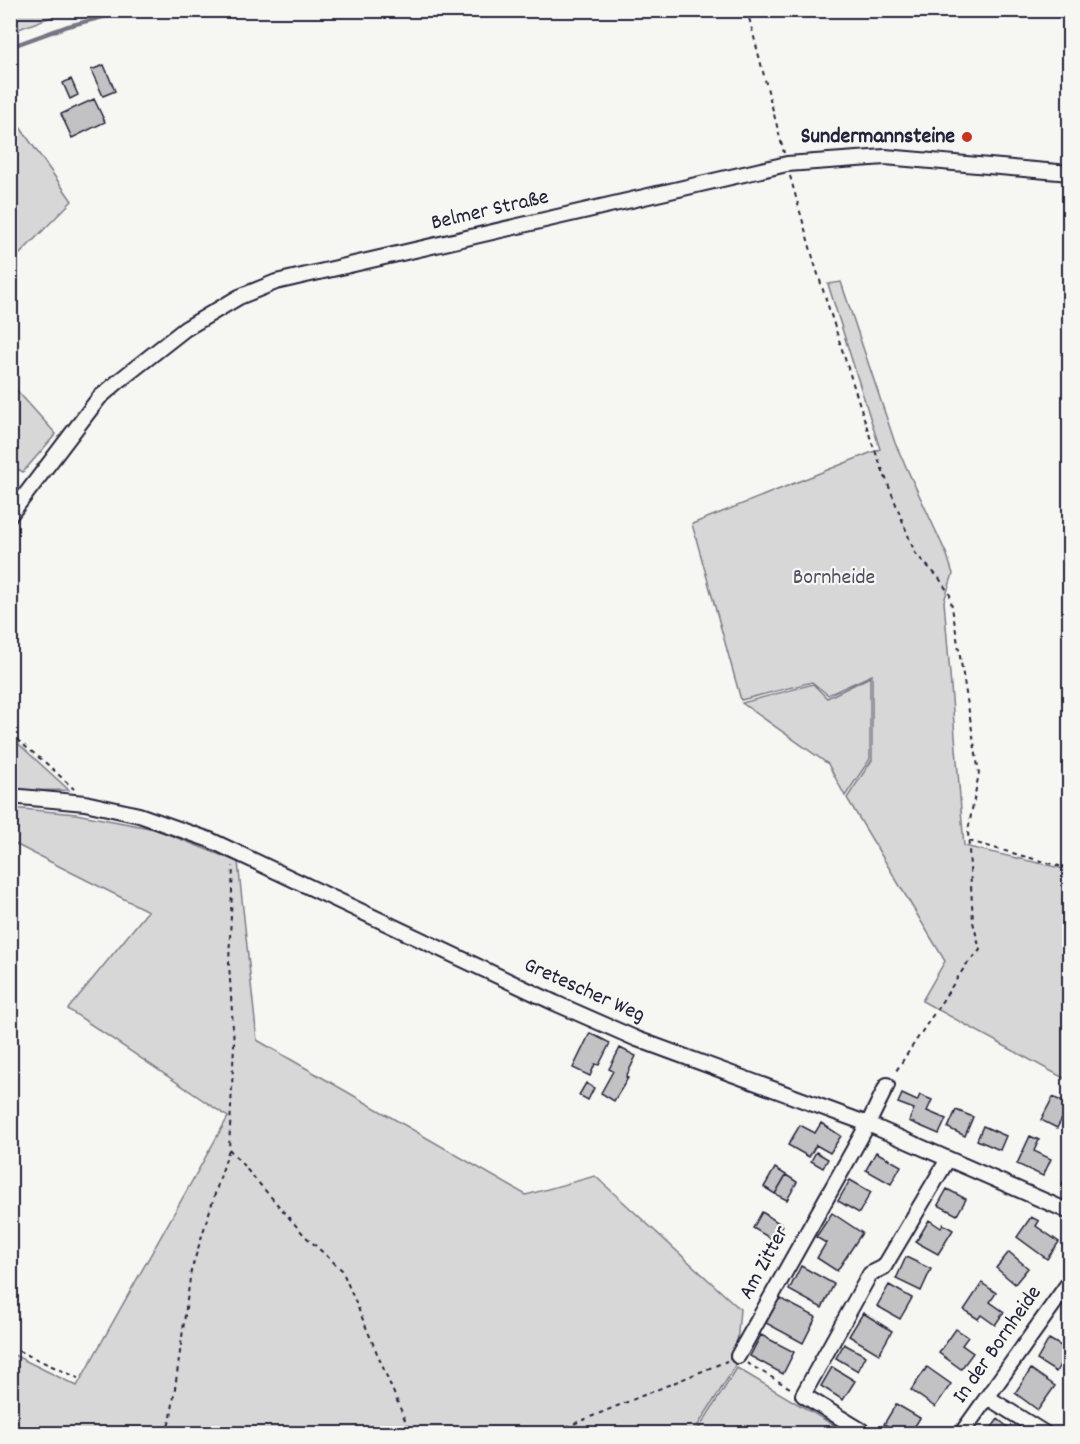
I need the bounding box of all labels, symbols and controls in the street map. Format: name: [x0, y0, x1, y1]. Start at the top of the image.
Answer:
place label: Sundermannsteine: [801, 122, 955, 153]
marker: Sundermannsteine: [960, 130, 974, 144]
street label: Belmer Straße: [428, 182, 552, 240]
park label: Bornheide: [793, 563, 875, 594]
street label: Gretescher Weg: [518, 950, 650, 1032]
street label: Am Zitter: [732, 1220, 798, 1305]
street label: In der Bornheide: [946, 1280, 1050, 1410]

